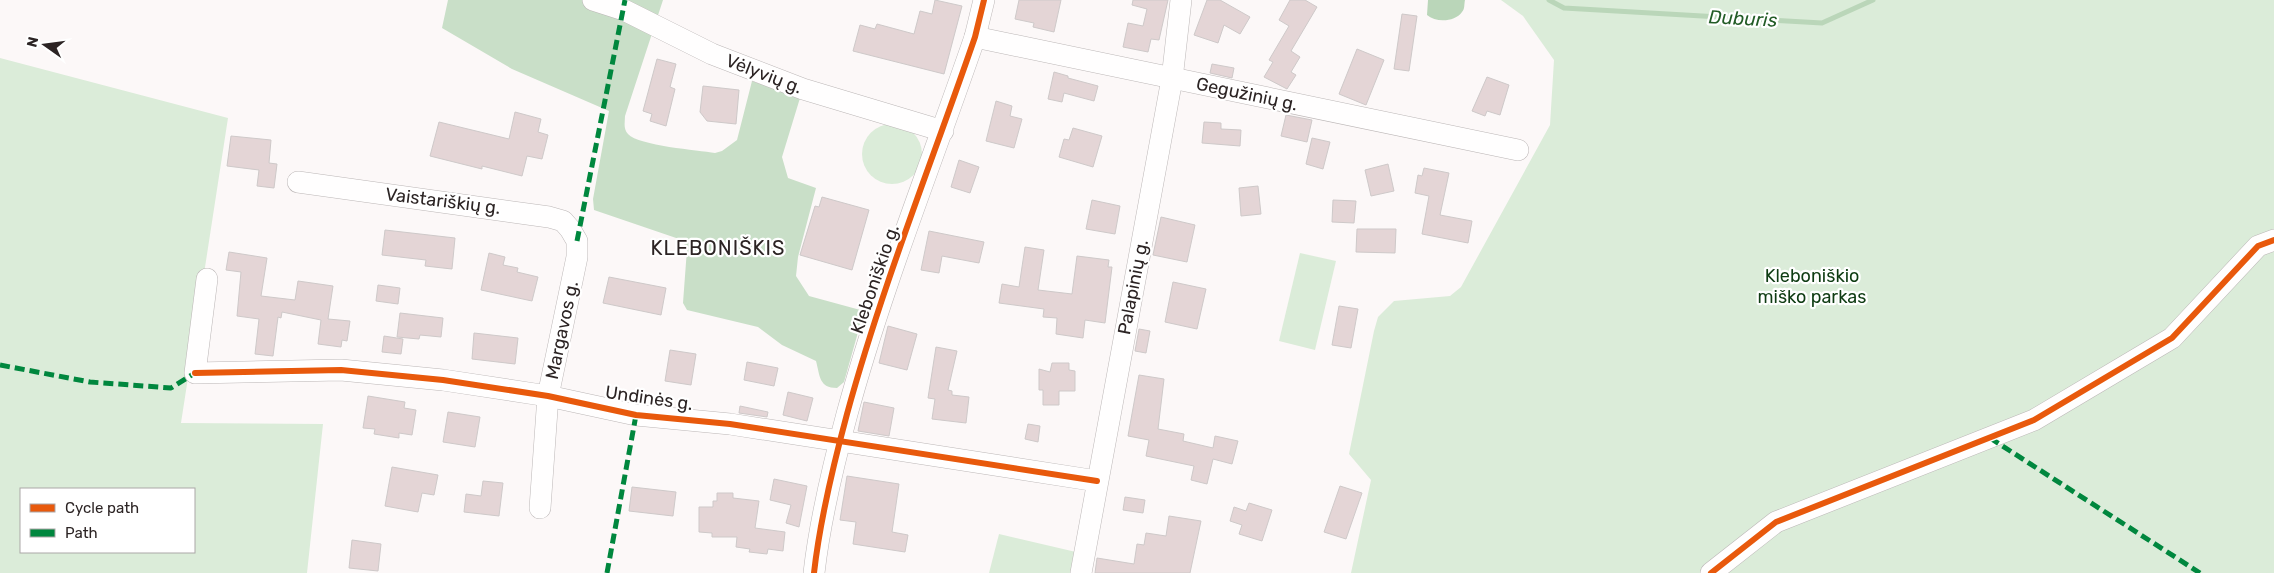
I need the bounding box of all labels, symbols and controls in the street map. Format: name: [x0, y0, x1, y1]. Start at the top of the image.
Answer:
water label: Duburis: [1708, 5, 1778, 32]
north arrow: [20, 20, 70, 70]
text: N: [23, 35, 42, 49]
street label: Vėlyvių g.: [723, 49, 805, 99]
street label: Gegužinių g.: [1194, 73, 1300, 115]
street label: Vaistariškių g.: [384, 183, 502, 219]
street label: Kleboniškio g.: [846, 221, 904, 337]
district label: KLEBONIŠKIS: [650, 236, 786, 260]
street label: Palapinių g.: [1113, 238, 1153, 336]
park label: Kleboniškio miško parkas: [1758, 265, 1866, 308]
street label: Margavos g.: [541, 279, 583, 381]
street label: Undinės g.: [604, 381, 694, 415]
legend: [20, 488, 195, 553]
text: Cycle path: [65, 499, 139, 517]
text: Path: [65, 524, 98, 542]

